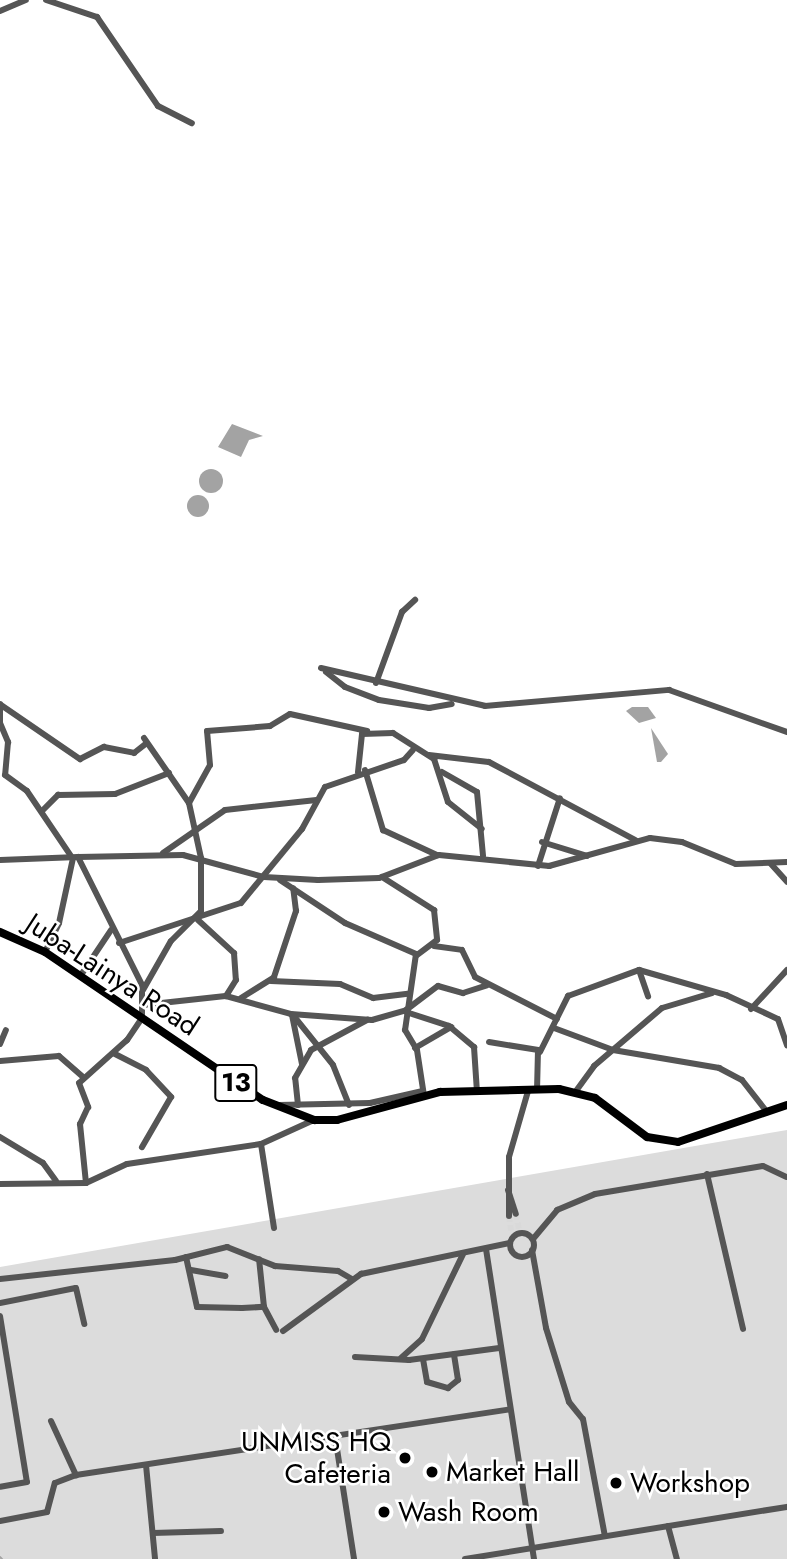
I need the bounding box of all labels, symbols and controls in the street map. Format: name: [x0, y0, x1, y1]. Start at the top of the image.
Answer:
street label: Juba-Lainya Road: [19, 907, 205, 1043]
road number: 13: [213, 1060, 259, 1106]
place label: UNMISS HQ Cafeteria: [241, 1425, 391, 1491]
marker: UNMISS HQ Cafeteria: [397, 1450, 413, 1466]
place label: Market Hall: [446, 1455, 580, 1489]
marker: Market Hall: [424, 1464, 440, 1480]
place label: Workshop: [630, 1466, 750, 1500]
marker: Workshop: [608, 1475, 624, 1491]
place label: Wash Room: [398, 1495, 539, 1529]
marker: Wash Room: [376, 1504, 392, 1520]

